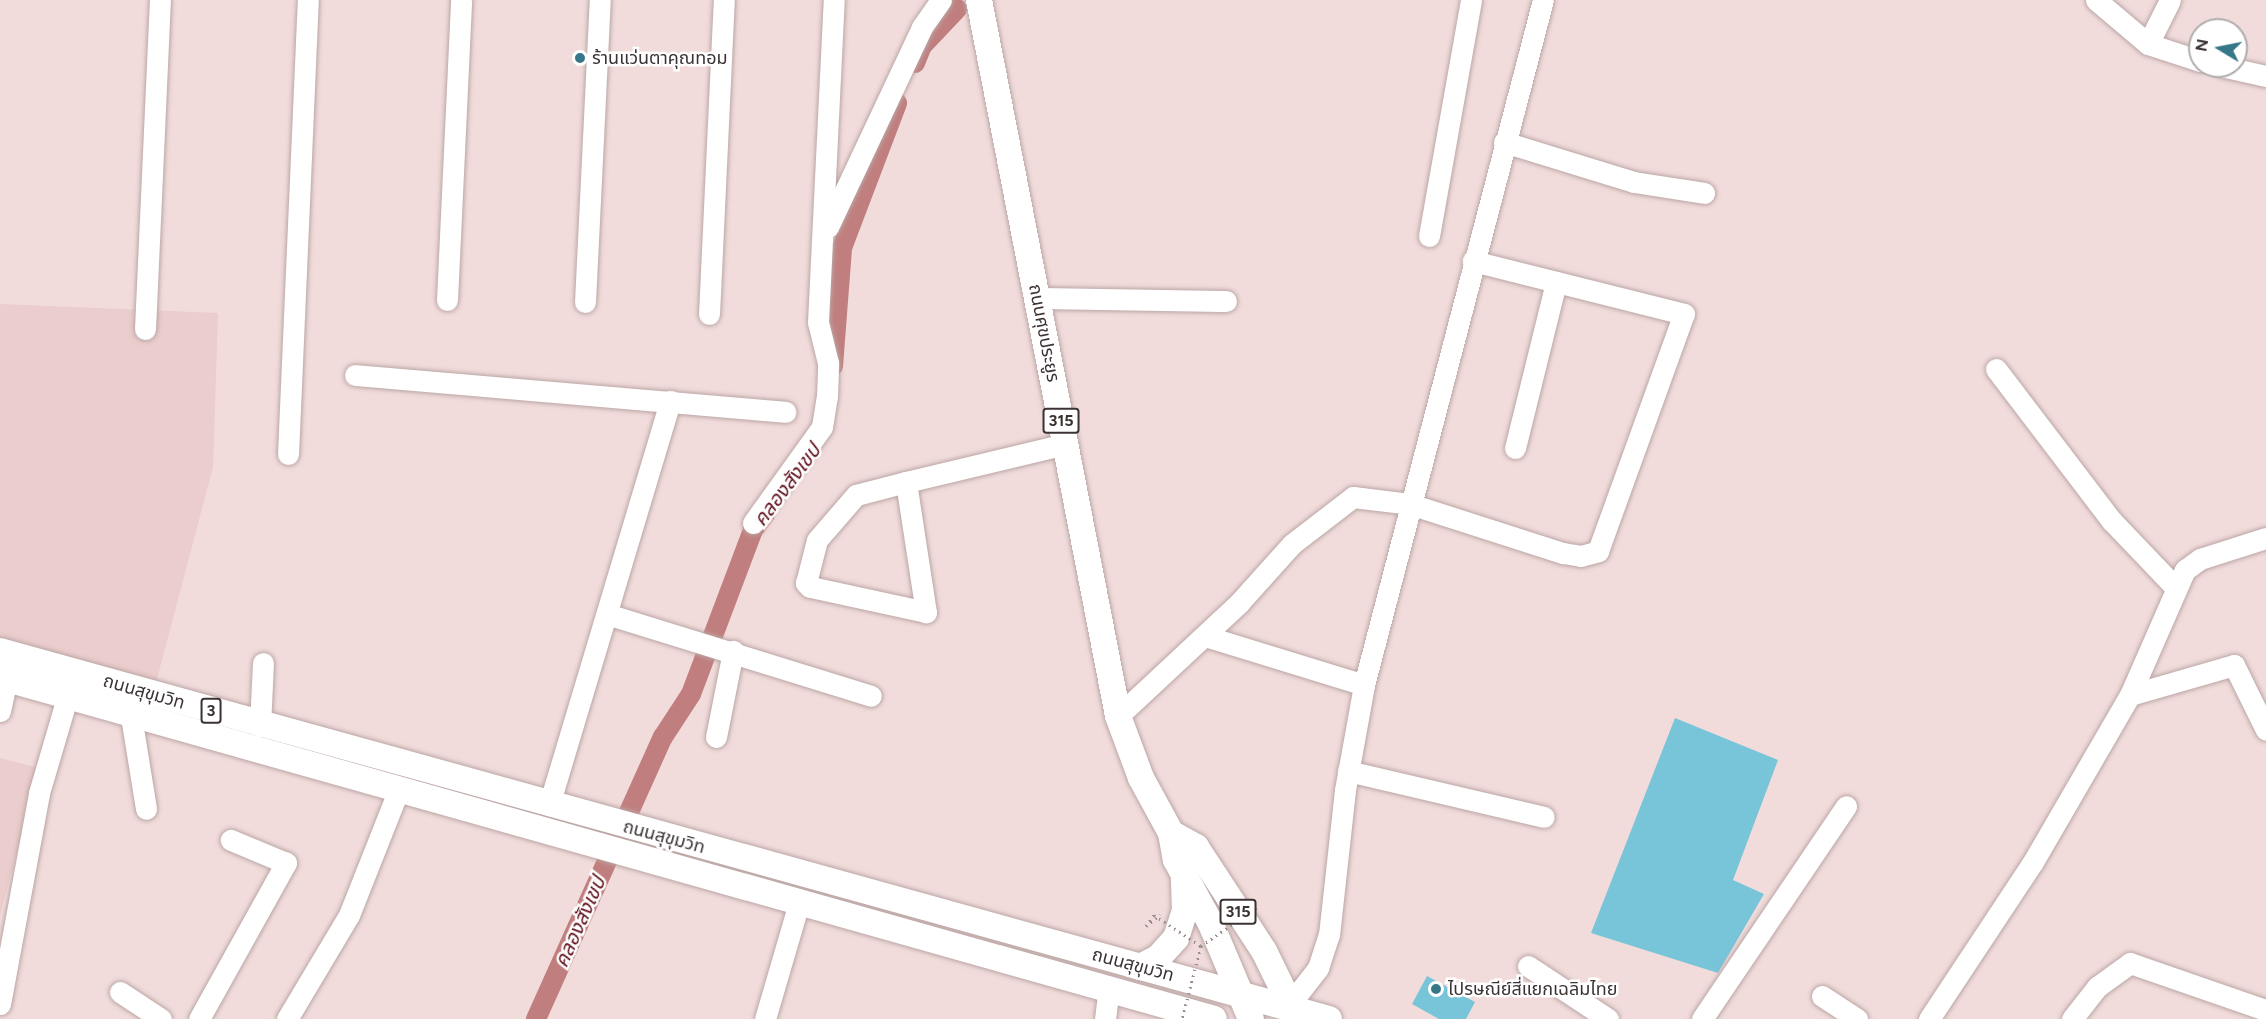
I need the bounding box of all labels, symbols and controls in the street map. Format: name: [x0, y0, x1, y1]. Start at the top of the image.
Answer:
north arrow: [2188, 18, 2248, 78]
text: N: [2191, 37, 2212, 53]
place label: ร้านแว่นตาคุณทอม: [592, 47, 728, 69]
marker: ร้านแว่นตาคุณทอม: [573, 51, 587, 65]
street label: ถนนศุขประยูร: [1024, 282, 1064, 384]
road number: 315: [1042, 408, 1080, 434]
water label: คลองสังเขป: [748, 439, 826, 531]
street label: ถนนสุขุมวิท: [101, 670, 187, 714]
road number: 3: [200, 698, 222, 724]
street label: ถนนสุขุมวิท: [621, 816, 707, 858]
water label: คลองสังเขป: [549, 873, 611, 971]
road number: 315: [1218, 899, 1258, 925]
street label: ถนนสุขุมวิท: [1090, 944, 1176, 986]
place label: ไปรษณีย์สี่แยกเฉลิมไทย: [1448, 978, 1617, 1000]
marker: ไปรษณีย์สี่แยกเฉลิมไทย: [1429, 982, 1443, 996]

